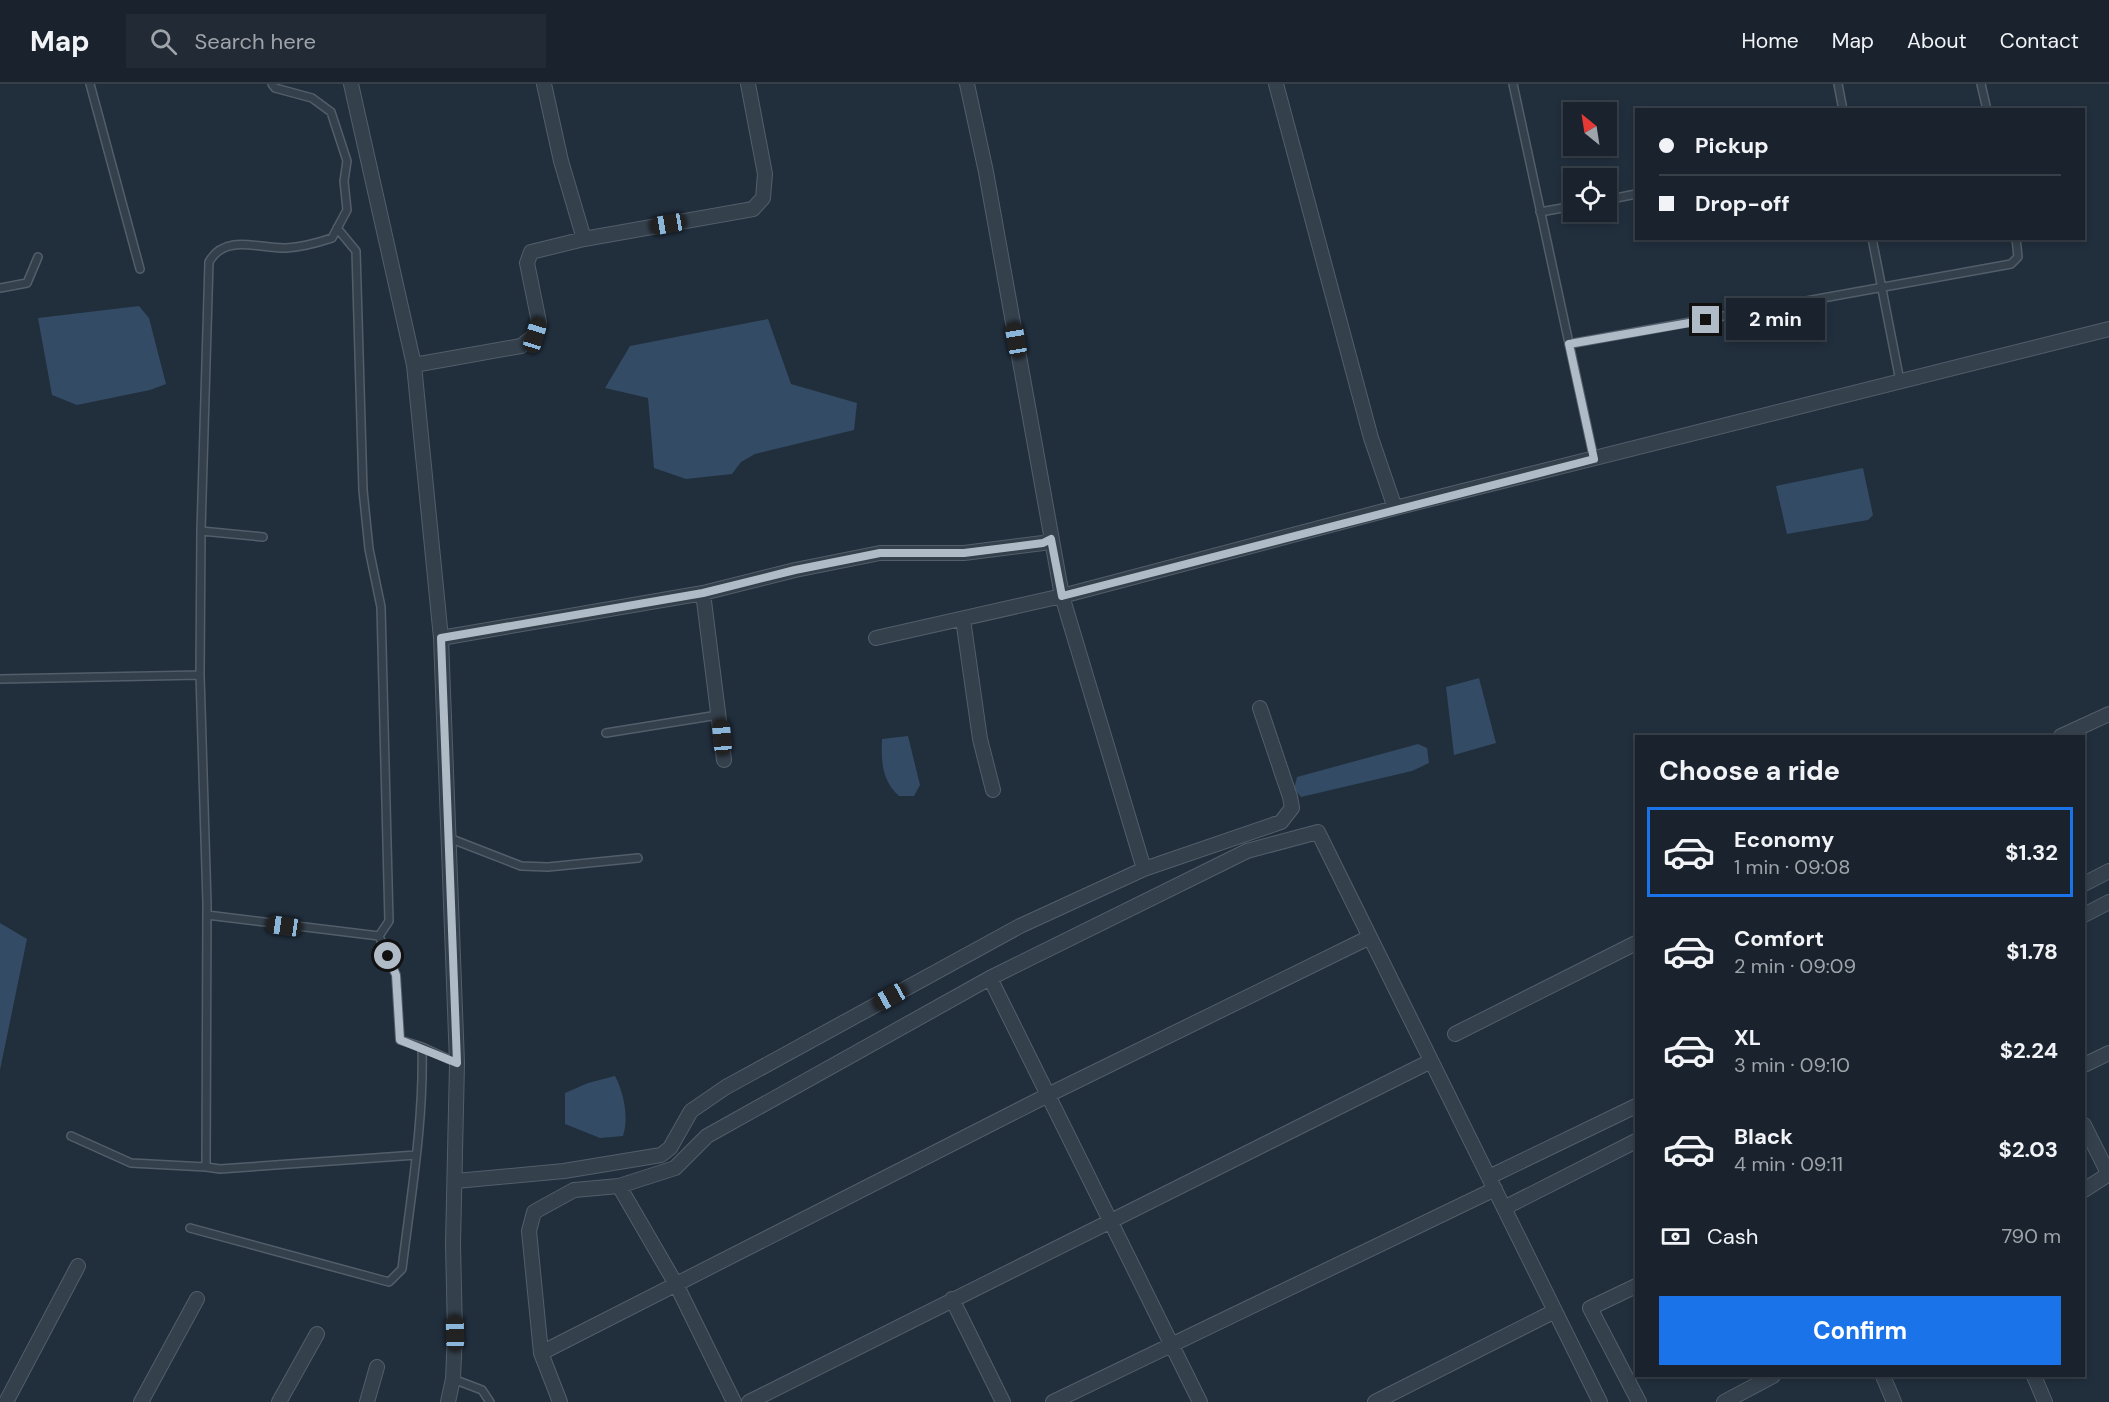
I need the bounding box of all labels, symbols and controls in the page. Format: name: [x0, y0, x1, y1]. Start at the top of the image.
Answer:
search box: [126, 14, 546, 68]
text: Map: [30, 23, 90, 60]
icon: search: [147, 25, 180, 58]
text: Search here: [195, 27, 316, 56]
text: Home: [1741, 27, 1799, 55]
text: Map: [1832, 27, 1874, 55]
text: About: [1907, 27, 1967, 55]
text: Contact: [2000, 27, 2079, 55]
north arrow: [1563, 102, 1617, 156]
map controls: [1563, 102, 1617, 222]
text: Pickup: [1695, 131, 1769, 160]
button: locate: [1563, 168, 1617, 222]
text: Drop-off: [1695, 189, 1790, 218]
car: [649, 212, 687, 236]
callout: 2 min: [1727, 299, 1826, 341]
route end: [1692, 306, 1719, 333]
text: 2 min: [1749, 306, 1802, 332]
car: [521, 315, 549, 355]
car: [1004, 321, 1028, 359]
car: [711, 718, 733, 756]
text: Choose a ride: [1659, 753, 1840, 788]
icon: car: [1662, 825, 1716, 879]
text: Economy: [1734, 825, 1834, 854]
text: $1.32: [2005, 838, 2058, 867]
text: 1 min · 09:08: [1734, 854, 1850, 880]
car: [265, 915, 303, 937]
icon: car: [1662, 924, 1716, 978]
text: Comfort: [1734, 924, 1824, 953]
text: $1.78: [2006, 937, 2058, 966]
route start: [374, 942, 401, 969]
text: 2 min · 09:09: [1734, 953, 1856, 979]
car: [870, 980, 910, 1014]
icon: car: [1662, 1023, 1716, 1077]
text: XL: [1734, 1023, 1761, 1052]
text: $2.24: [2000, 1036, 2058, 1065]
text: 3 min · 09:10: [1734, 1052, 1850, 1078]
icon: car: [1662, 1122, 1716, 1176]
text: Black: [1734, 1122, 1793, 1151]
text: $2.03: [1999, 1135, 2058, 1164]
text: 4 min · 09:11: [1734, 1151, 1843, 1177]
icon: cash: [1659, 1220, 1692, 1253]
text: Cash: [1707, 1222, 1758, 1251]
text: 790 m: [2001, 1223, 2061, 1249]
button: Confirm: [1659, 1296, 2061, 1365]
car: [446, 1315, 464, 1351]

